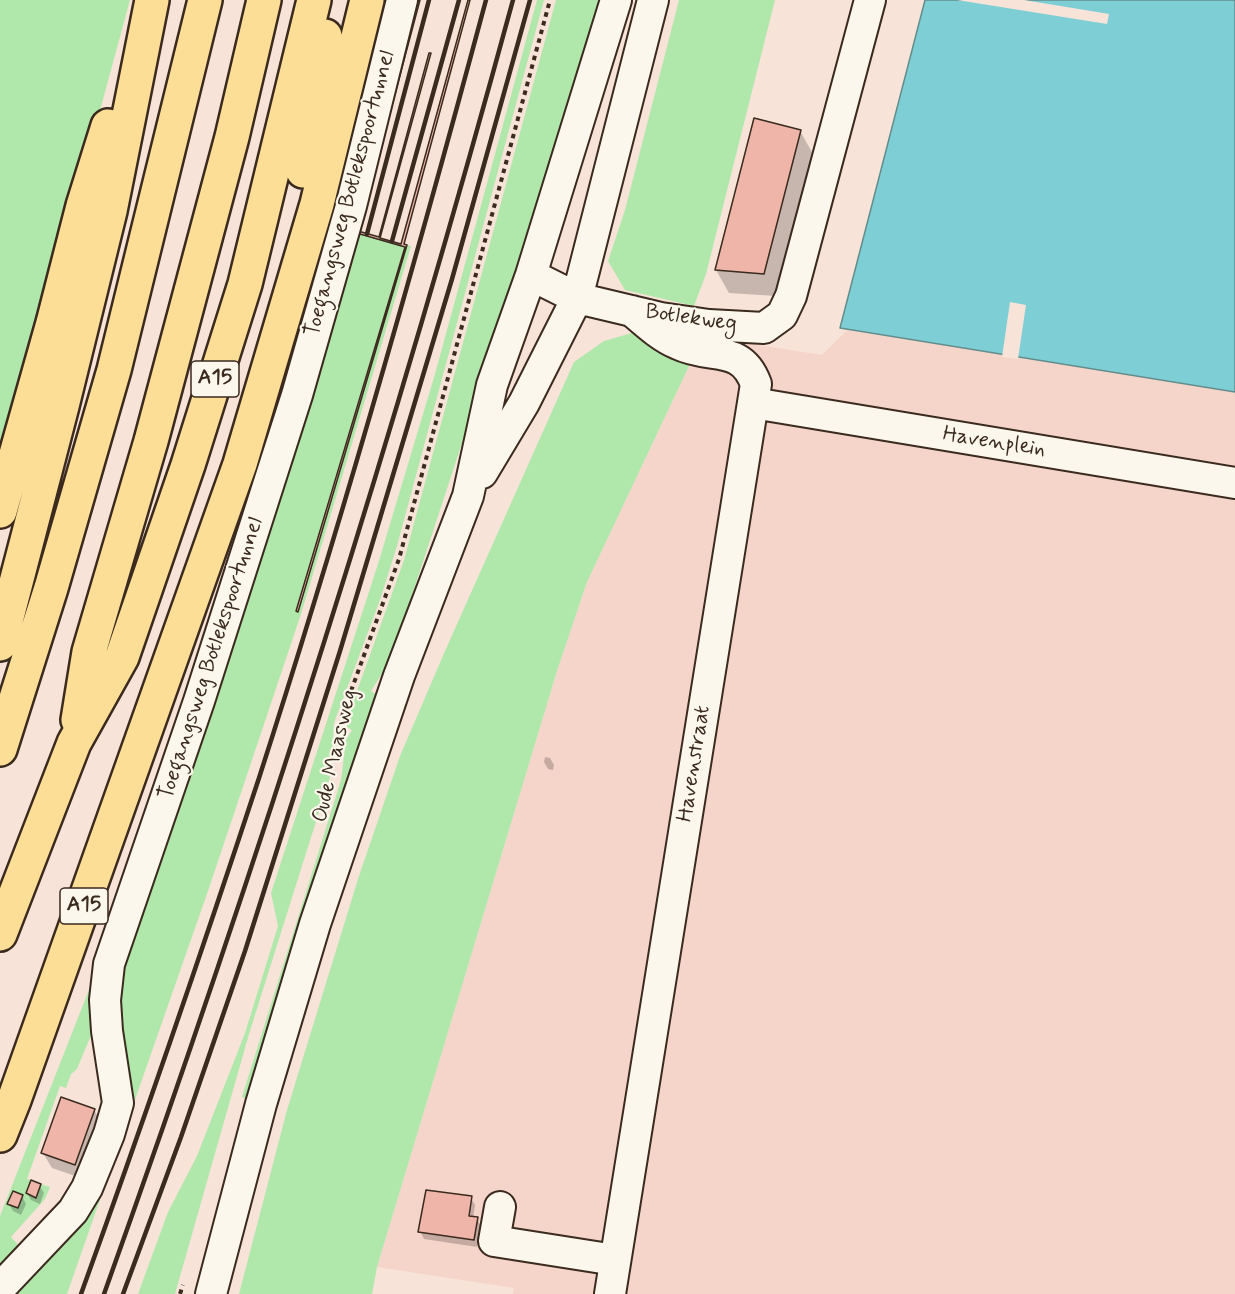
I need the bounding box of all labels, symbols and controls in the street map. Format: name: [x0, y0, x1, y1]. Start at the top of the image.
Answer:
street label: Toegangsweg Botlekspoortunnel: [300, 48, 402, 340]
street label: Botlekweg: [644, 300, 738, 338]
road number: A15: [191, 361, 239, 397]
street label: Havenplein: [941, 422, 1047, 464]
street label: Toegangsweg Botlekspoortunnel: [154, 515, 270, 803]
street label: Oude Maasweg: [308, 687, 364, 825]
street label: Havenstraat: [673, 704, 717, 824]
road number: A15: [60, 888, 108, 924]

